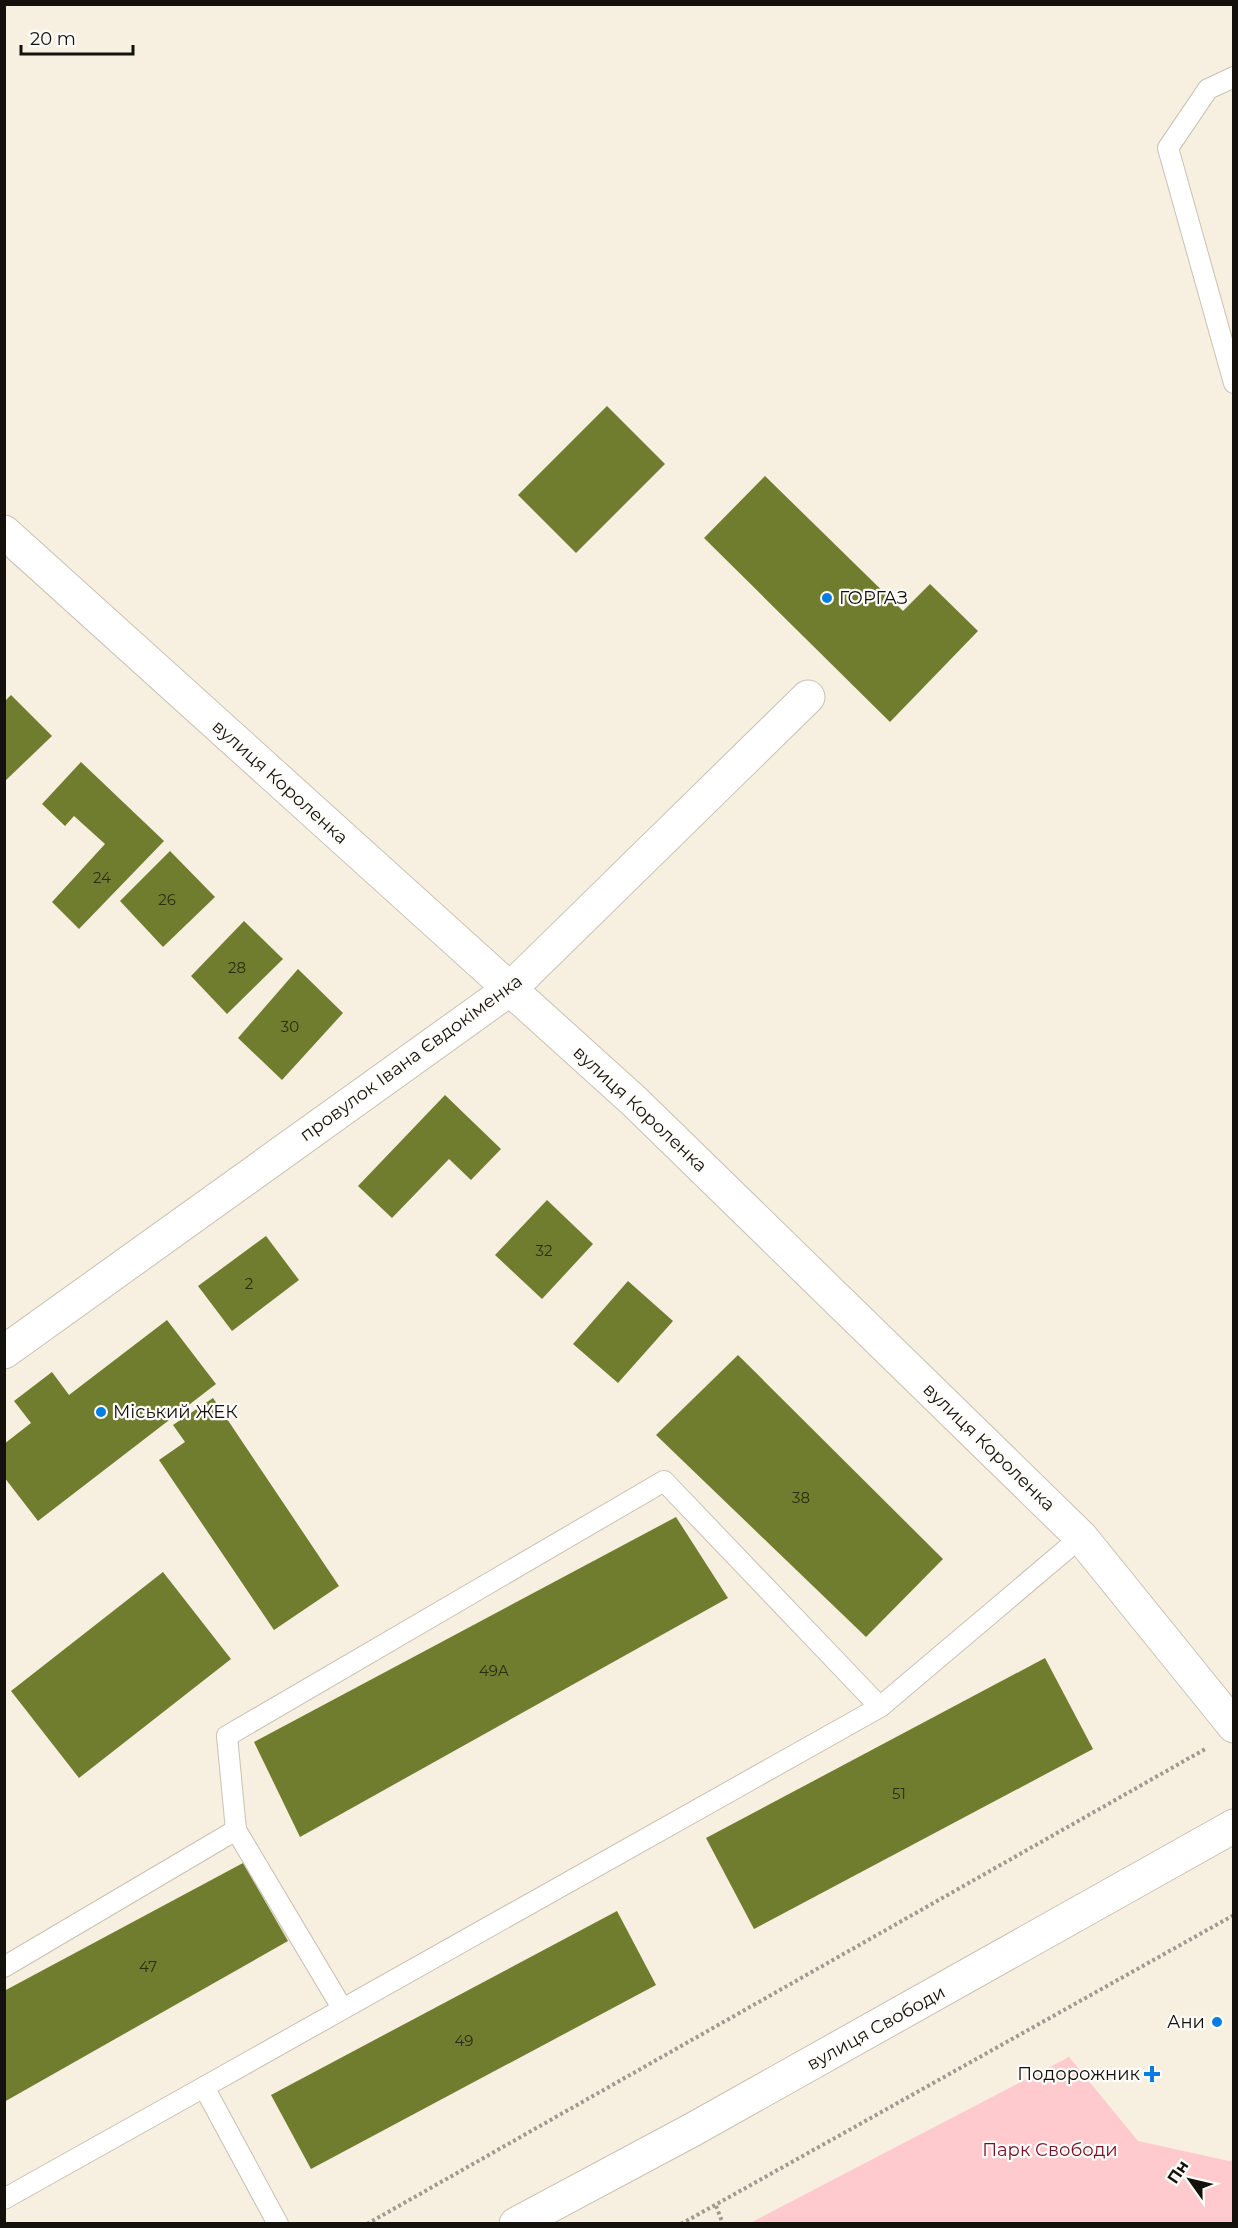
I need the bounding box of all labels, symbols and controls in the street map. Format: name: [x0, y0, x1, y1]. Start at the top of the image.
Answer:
scale bar: [21, 18, 134, 56]
text: 20 m: [30, 28, 76, 50]
place label: ГОРГАЗ: [839, 587, 908, 609]
marker: ГОРГАЗ: [820, 591, 834, 605]
street label: вулиця Короленка: [208, 715, 352, 849]
house number: 24: [93, 868, 111, 887]
house number: 26: [158, 890, 176, 909]
house number: 28: [228, 958, 246, 977]
street label: провулок Івана Євдокіменка: [296, 970, 526, 1146]
house number: 30: [281, 1017, 299, 1036]
street label: вулиця Короленка: [569, 1041, 711, 1177]
house number: 32: [536, 1241, 552, 1260]
house number: 2: [245, 1274, 253, 1293]
street label: вулиця Короленка: [918, 1378, 1060, 1516]
place label: Міський ЖЕК: [113, 1401, 238, 1423]
marker: Міський ЖЕК: [94, 1405, 108, 1419]
house number: 38: [792, 1488, 810, 1507]
house number: 49А: [479, 1661, 509, 1680]
house number: 51: [892, 1784, 906, 1803]
house number: 47: [139, 1957, 157, 1976]
street label: вулиця Свободи: [803, 1981, 949, 2075]
place label: Ани: [1167, 2011, 1205, 2033]
marker: Ани: [1210, 2015, 1224, 2029]
house number: 49: [455, 2031, 473, 2050]
place label: Подорожник: [1017, 2063, 1141, 2085]
marker: Подорожник: [1145, 2067, 1159, 2081]
park label: Парк Свободи: [982, 2139, 1118, 2161]
north arrow: [1160, 2150, 1220, 2210]
text: Пн: [1163, 2157, 1193, 2187]

